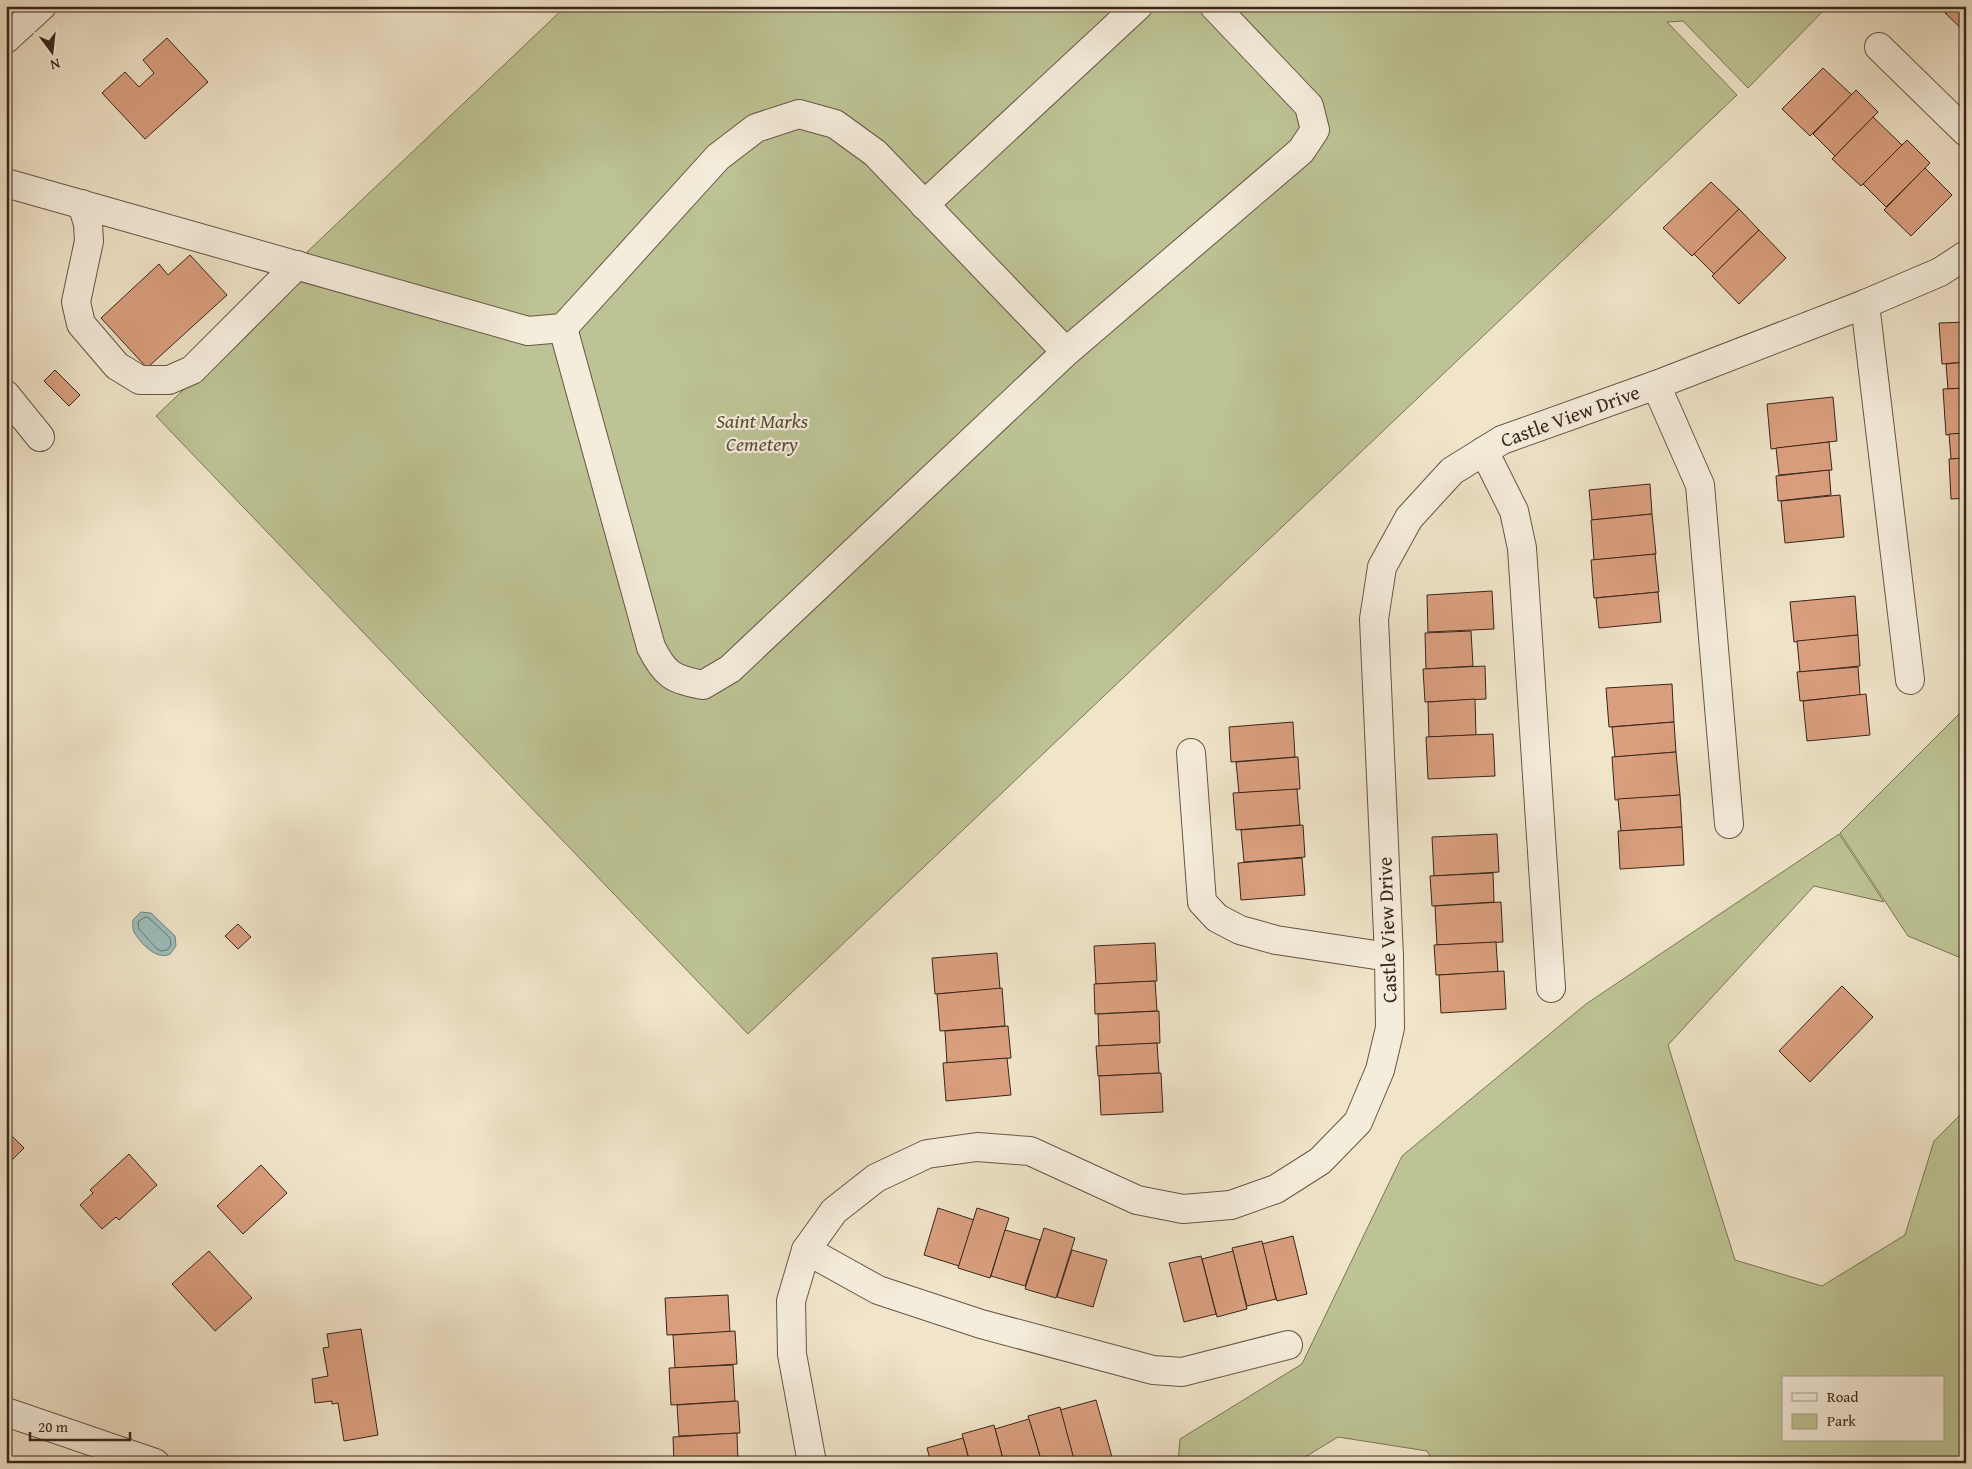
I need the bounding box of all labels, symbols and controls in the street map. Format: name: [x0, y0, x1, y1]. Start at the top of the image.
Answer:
north arrow: [28, 28, 78, 78]
text: N: [48, 54, 62, 76]
street label: Castle View Drive: [1496, 377, 1644, 454]
park label: Saint Marks Cemetery: [716, 406, 809, 458]
street label: Castle View Drive: [1369, 856, 1404, 1004]
legend: [1782, 1376, 1944, 1442]
text: Road: [1827, 1386, 1858, 1407]
scale bar: [30, 1409, 130, 1441]
text: Park: [1827, 1410, 1856, 1431]
text: 20 m: [38, 1416, 69, 1437]

